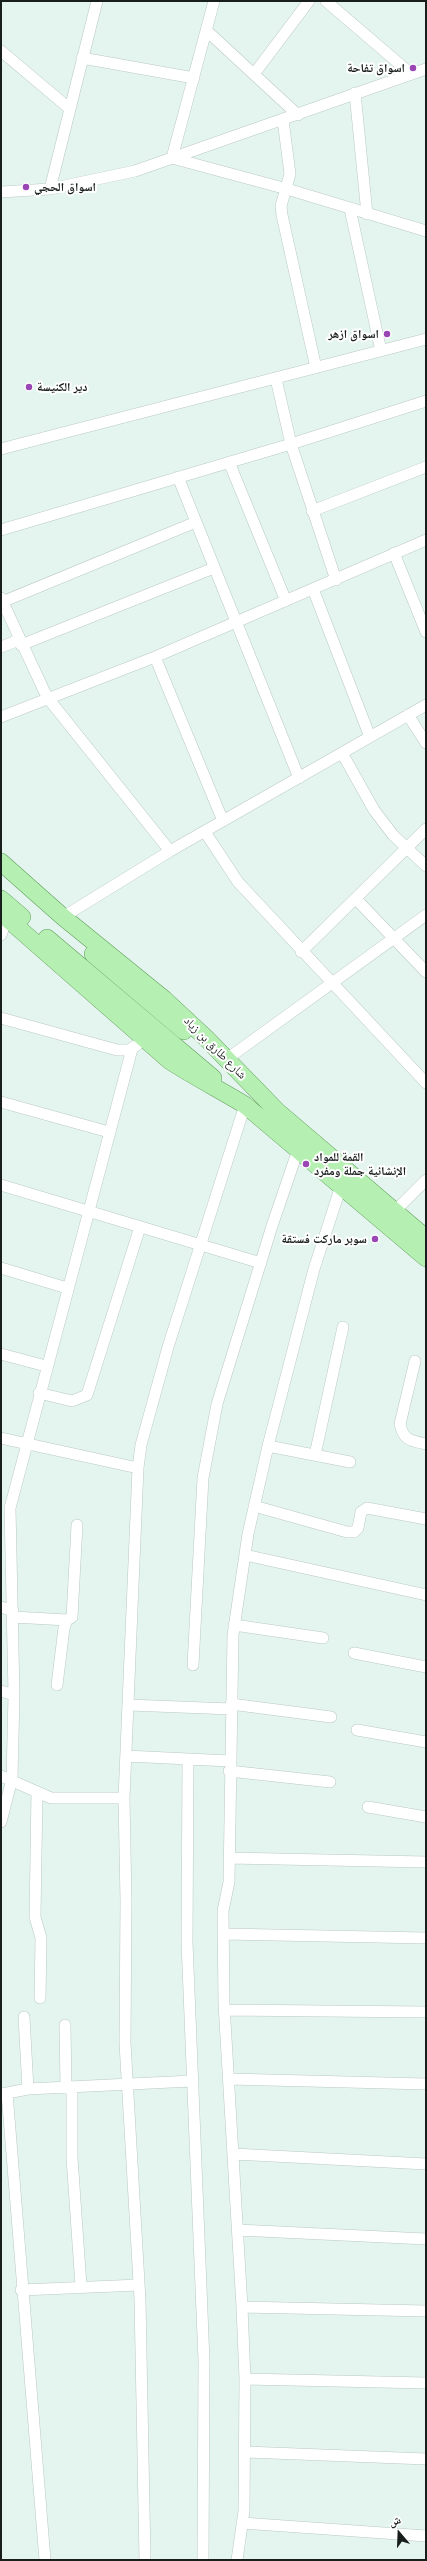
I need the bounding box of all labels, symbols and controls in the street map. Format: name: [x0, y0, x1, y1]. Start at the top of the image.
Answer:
place label: اسواق تفاحة: [347, 61, 405, 75]
marker: اسواق تفاحة: [408, 63, 418, 73]
place label: اسواق الحجي: [34, 180, 96, 194]
marker: اسواق الحجي: [21, 182, 31, 192]
place label: اسواق ازهر: [328, 327, 379, 341]
marker: اسواق ازهر: [382, 329, 392, 339]
place label: دير الكنيسة: [37, 380, 88, 394]
marker: دير الكنيسة: [24, 382, 34, 392]
street label: شارع طارق بن زياد: [181, 1014, 249, 1082]
place label: القمة للمواد الإنشائية جملة ومفرد: [314, 1150, 406, 1178]
marker: القمة للمواد الإنشائية جملة ومفرد: [301, 1159, 311, 1169]
place label: سوبر ماركت فستقة: [282, 1232, 367, 1246]
marker: سوبر ماركت فستقة: [370, 1234, 380, 1244]
north arrow: [379, 2513, 419, 2553]
text: ش: [387, 2513, 403, 2529]

